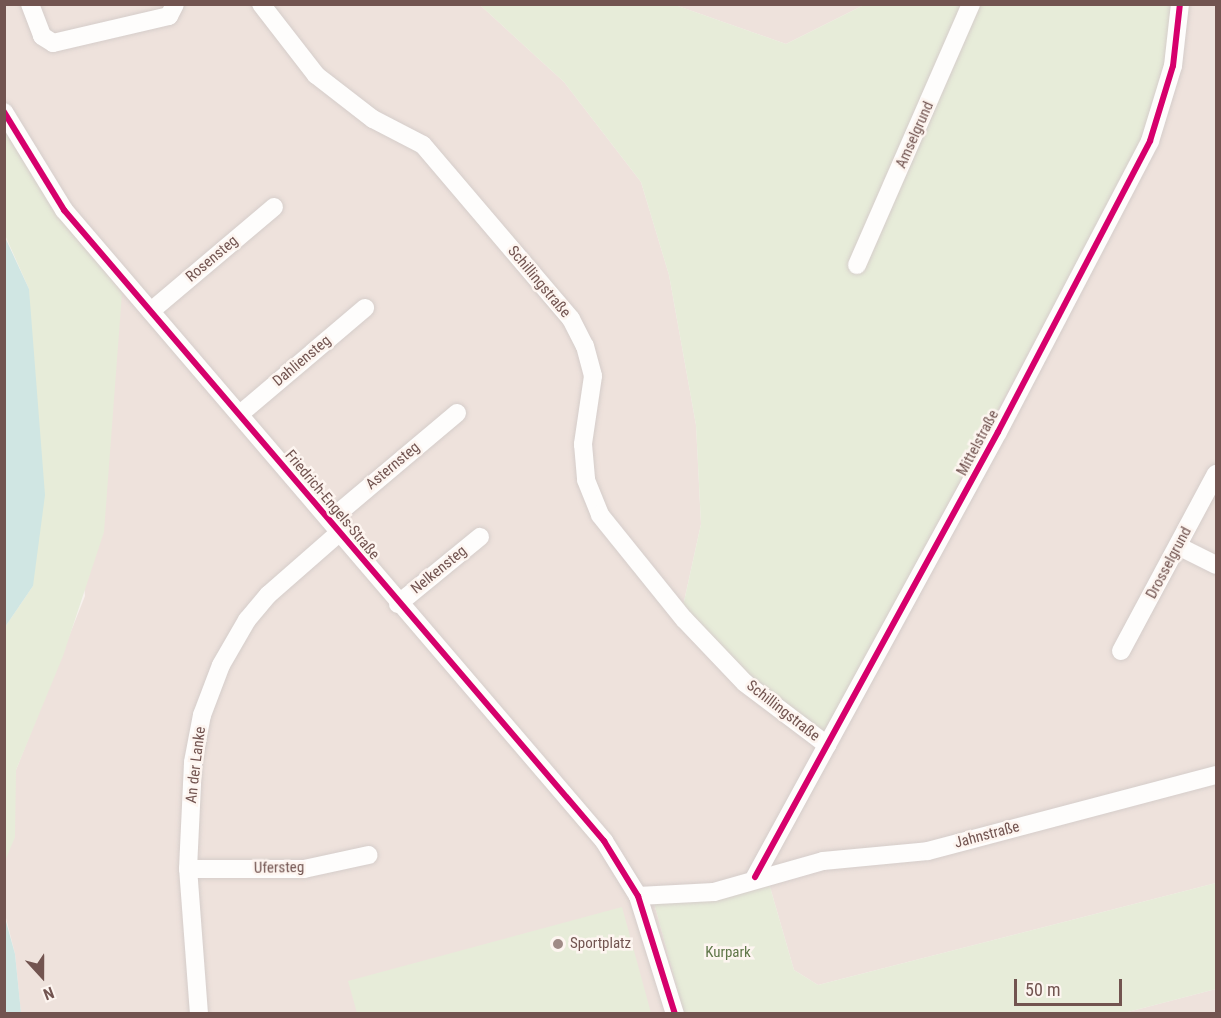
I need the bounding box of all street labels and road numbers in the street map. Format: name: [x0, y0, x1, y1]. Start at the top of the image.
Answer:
street label: Amselgrund: [892, 99, 938, 171]
street label: Rosensteg: [182, 232, 242, 286]
street label: Schillingstraße: [504, 243, 574, 321]
street label: Dahliensteg: [269, 332, 335, 390]
street label: Mittelstraße: [953, 407, 1003, 479]
street label: Asternsteg: [363, 438, 423, 494]
street label: Friedrich-Engels-Straße: [281, 447, 383, 563]
street label: Drosselgrund: [1143, 524, 1195, 602]
street label: Nelkensteg: [408, 542, 470, 598]
street label: Schillingstraße: [743, 677, 823, 745]
street label: An der Lanke: [182, 726, 210, 804]
street label: Jahnstraße: [953, 818, 1021, 852]
street label: Ufersteg: [254, 859, 304, 877]

